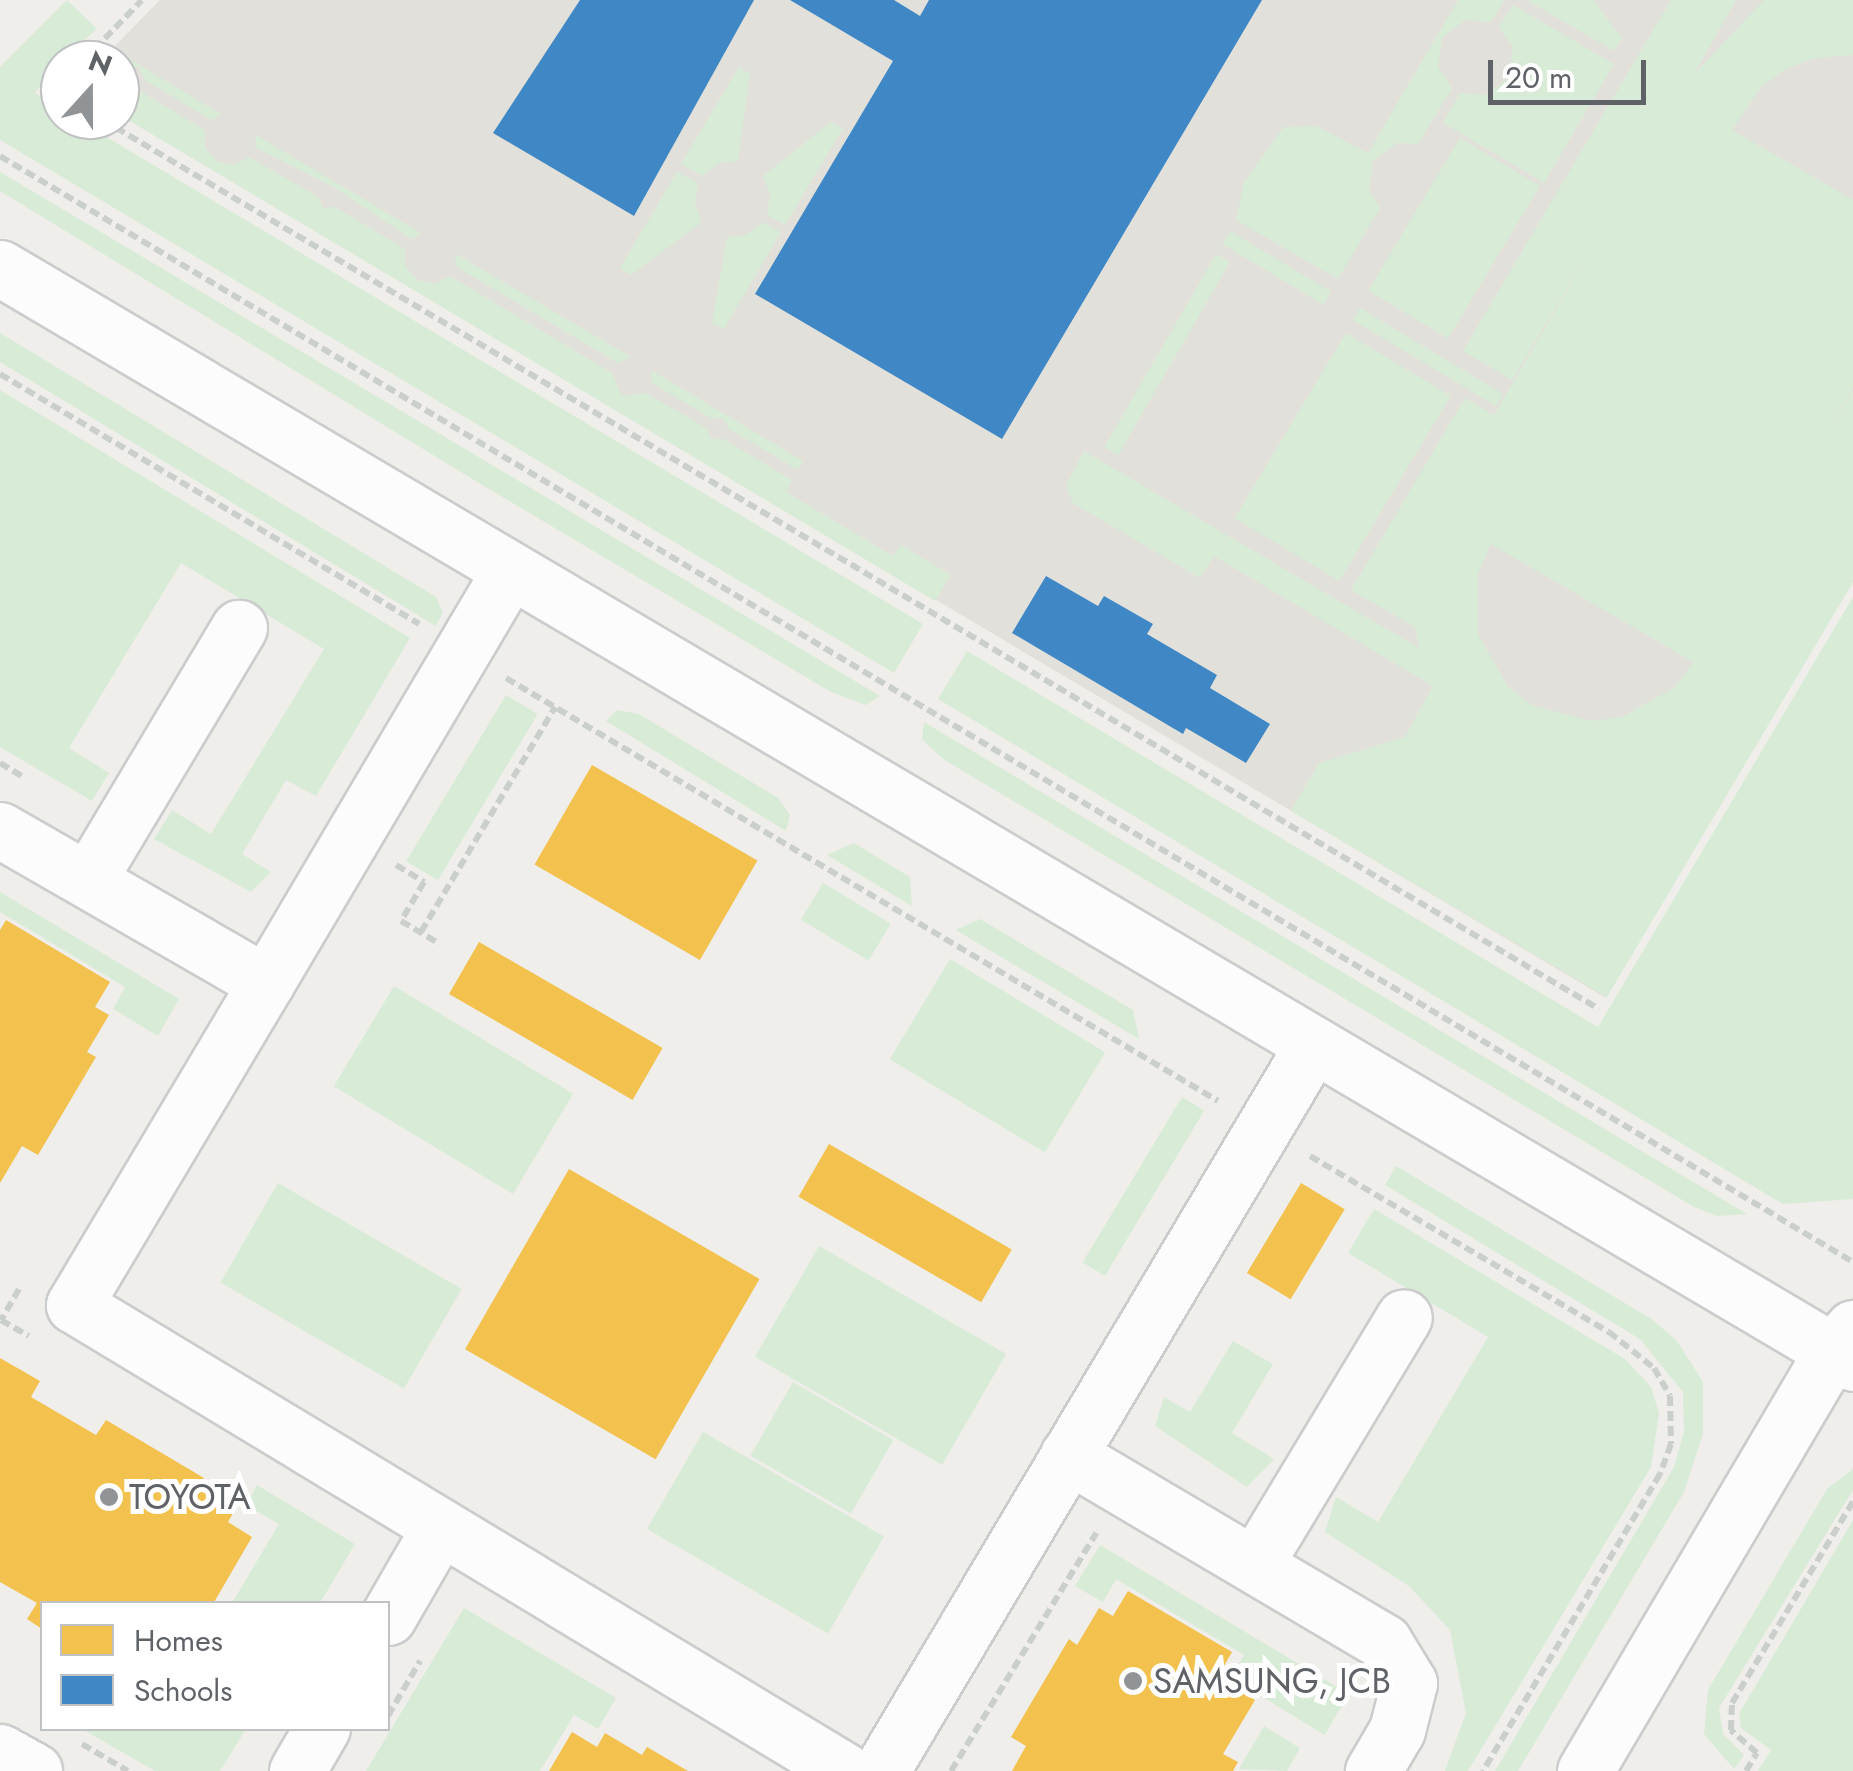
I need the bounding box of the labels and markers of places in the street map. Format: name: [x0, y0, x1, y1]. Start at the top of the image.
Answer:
place label: TOYOTA: [129, 1476, 250, 1518]
marker: TOYOTA: [98, 1486, 120, 1508]
place label: SAMSUNG, JCB: [1153, 1660, 1391, 1702]
marker: SAMSUNG, JCB: [1122, 1670, 1144, 1692]

